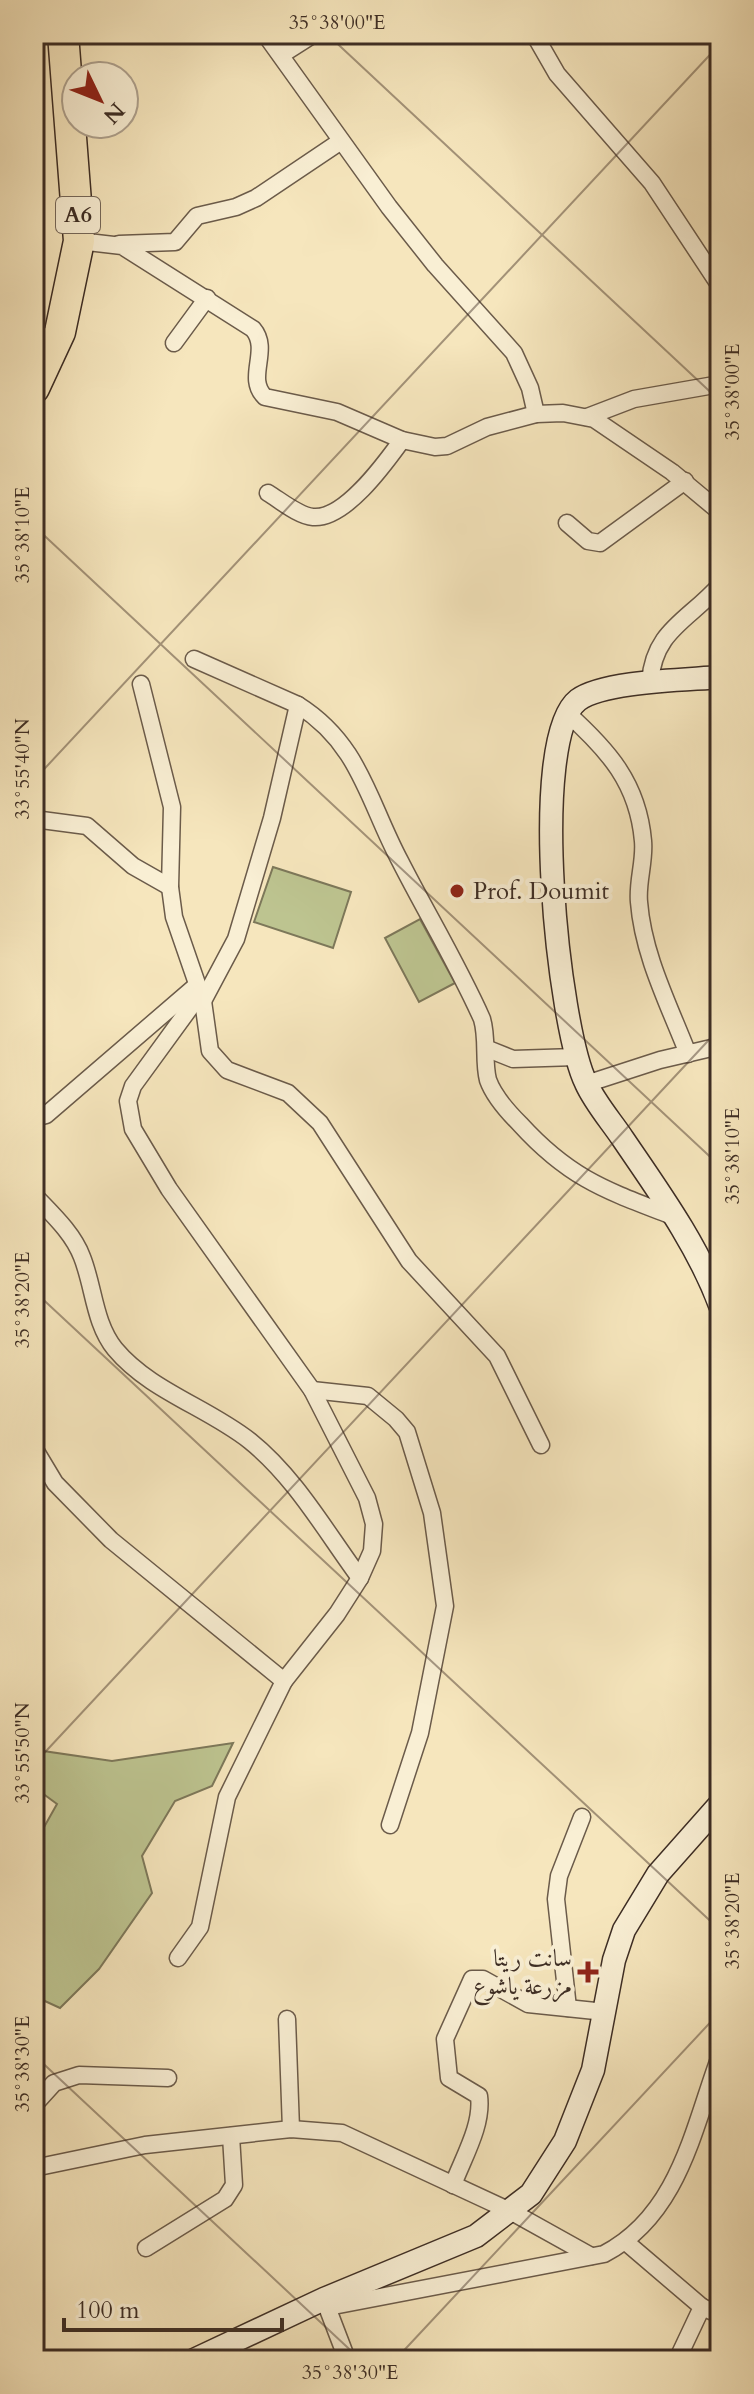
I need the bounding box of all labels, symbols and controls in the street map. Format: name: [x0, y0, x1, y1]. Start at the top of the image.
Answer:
text: 35°38'00"E: [289, 9, 385, 36]
north arrow: [60, 60, 140, 140]
text: N: [96, 96, 131, 130]
road number: A6: [56, 197, 100, 233]
text: 35°38'00"E: [719, 344, 746, 440]
text: 35°38'10"E: [9, 487, 36, 583]
text: 33°55'40"N: [9, 718, 36, 820]
place label: Prof. Doumit: [473, 875, 609, 908]
marker: Prof. Doumit: [448, 882, 466, 900]
text: 35°38'10"E: [719, 1108, 746, 1204]
text: 35°38'20"E: [9, 1252, 36, 1348]
text: 33°55'50"N: [9, 1702, 36, 1804]
text: 35°38'20"E: [719, 1873, 746, 1969]
place label: سانت ريتا مزرعة ياشوع: [473, 1942, 572, 2006]
marker: سانت ريتا مزرعة ياشوع: [579, 1963, 597, 1981]
text: 35°38'30"E: [9, 2016, 36, 2112]
scale bar: [64, 2282, 282, 2332]
text: 100 m: [76, 2294, 140, 2327]
text: 35°38'30"E: [302, 2359, 398, 2386]

